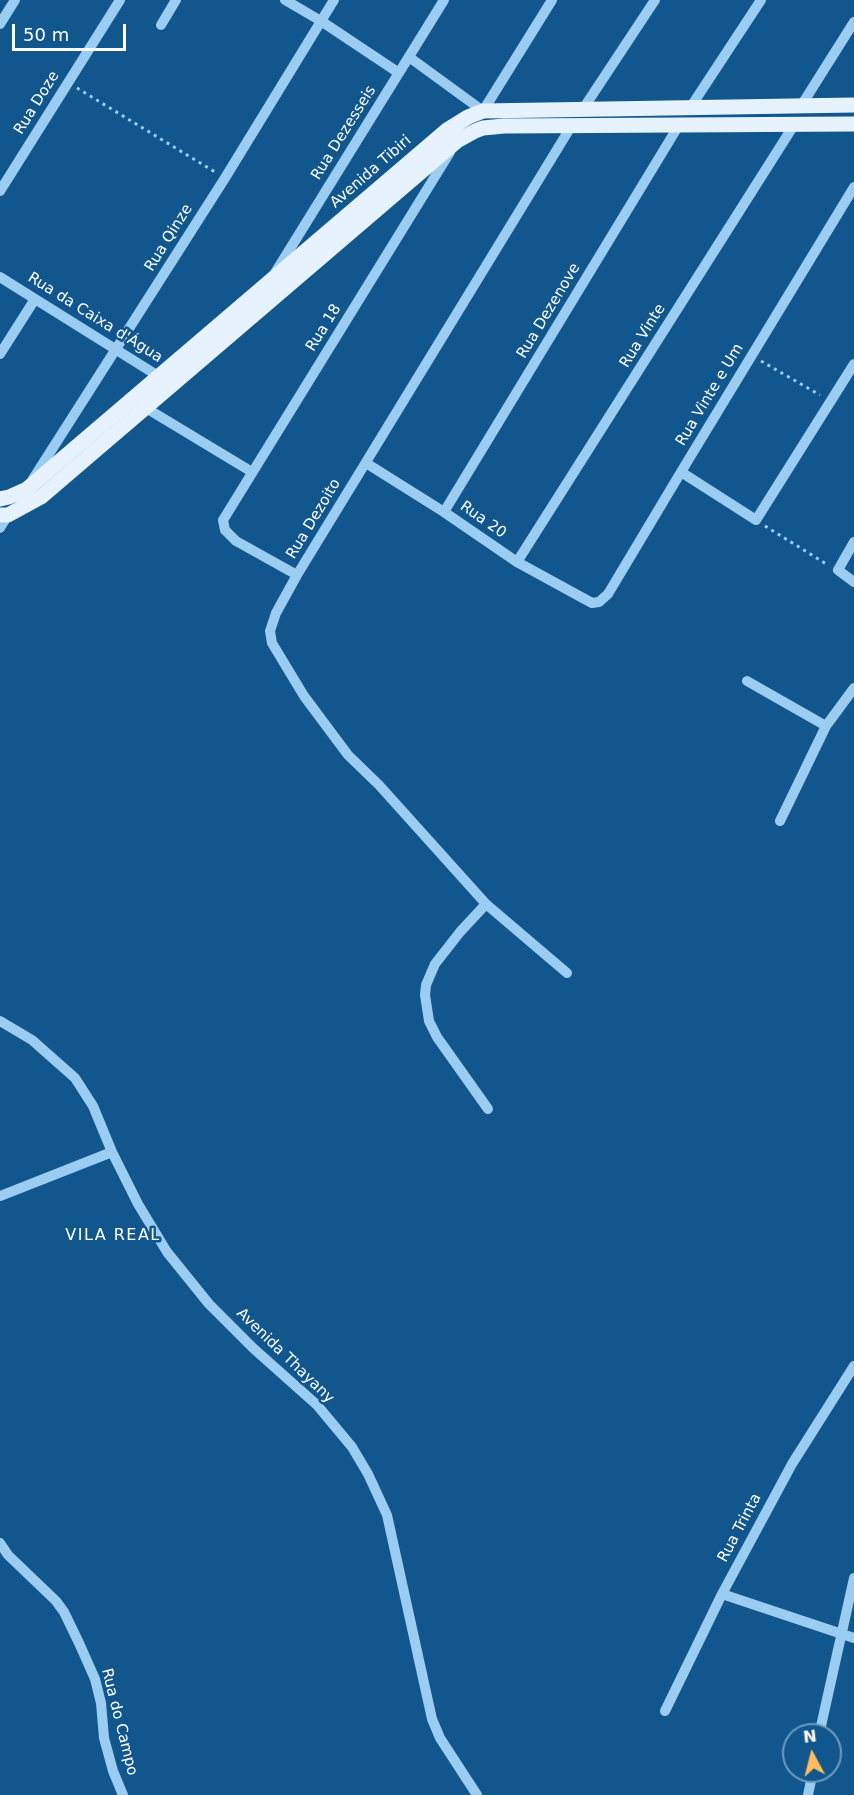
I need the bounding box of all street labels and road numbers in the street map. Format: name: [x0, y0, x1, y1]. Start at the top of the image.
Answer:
street label: Rua Doze: [11, 68, 63, 138]
street label: Rua Dezesseis: [308, 82, 380, 184]
street label: Avenida Tibiri: [327, 132, 415, 212]
street label: Rua Qinze: [141, 201, 197, 275]
street label: Rua Dezenove: [514, 260, 584, 362]
street label: Rua da Caixa d'Água: [24, 269, 166, 367]
street label: Rua 18: [303, 301, 345, 355]
street label: Rua Vinte: [616, 301, 670, 371]
street label: Rua Vinte e Um: [672, 341, 748, 449]
street label: Rua Dezoito: [283, 476, 345, 562]
street label: Rua 20: [456, 498, 510, 542]
street label: Avenida Thayany: [232, 1305, 338, 1407]
street label: Rua Trinta: [714, 1491, 766, 1565]
street label: Rua do Campo: [97, 1667, 141, 1777]

